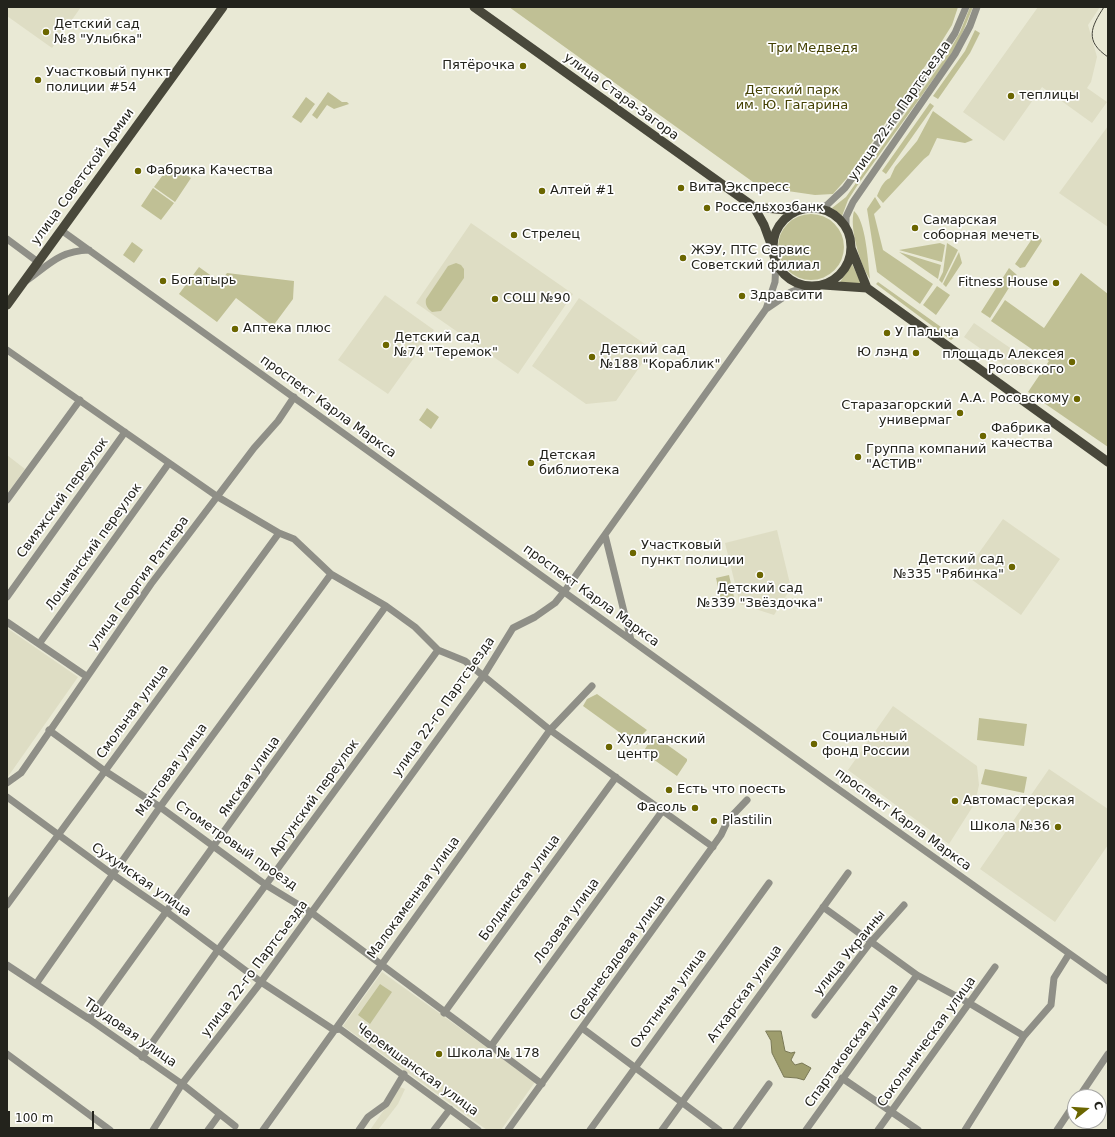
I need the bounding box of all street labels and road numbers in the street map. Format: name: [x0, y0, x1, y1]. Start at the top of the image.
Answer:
street label: улица 22-го Партсъезда: [846, 38, 954, 184]
street label: улица Стара-Загора: [561, 50, 681, 144]
street label: улица Советской Армии: [28, 106, 138, 248]
street label: проспект Карла Маркса: [257, 352, 399, 462]
street label: Свияжский переулок: [14, 435, 112, 561]
street label: Лоцманский переулок: [43, 480, 145, 614]
street label: улица Георгия Ратнера: [85, 513, 193, 653]
street label: проспект Карла Маркса: [520, 541, 662, 651]
street label: улица 22-го Партсъезда: [390, 634, 498, 780]
street label: Смольная улица: [94, 662, 172, 762]
street label: Мачтовая улица: [133, 720, 211, 820]
street label: Ямская улица: [216, 734, 284, 820]
street label: Аргунский переулок: [267, 736, 363, 860]
street label: проспект Карла Маркса: [832, 765, 974, 875]
street label: Стометровый проезд: [172, 798, 300, 894]
street label: Болдинская улица: [476, 832, 564, 944]
street label: Малокаменная улица: [364, 834, 464, 962]
street label: Сухумская улица: [88, 840, 194, 920]
street label: Лозовая улица: [531, 875, 603, 967]
street label: Среднесадовая улица: [567, 892, 669, 1024]
street label: улица 22-го Партсъезда: [198, 897, 312, 1041]
street label: улица Украины: [811, 907, 889, 999]
street label: Аткарская улица: [704, 942, 786, 1046]
street label: Охотничья улица: [628, 946, 710, 1052]
street label: Сокольническая улица: [874, 974, 980, 1110]
street label: Спартаковская улица: [802, 981, 902, 1111]
street label: Трудовая улица: [81, 995, 179, 1071]
street label: Черемшанская улица: [353, 1020, 481, 1120]

